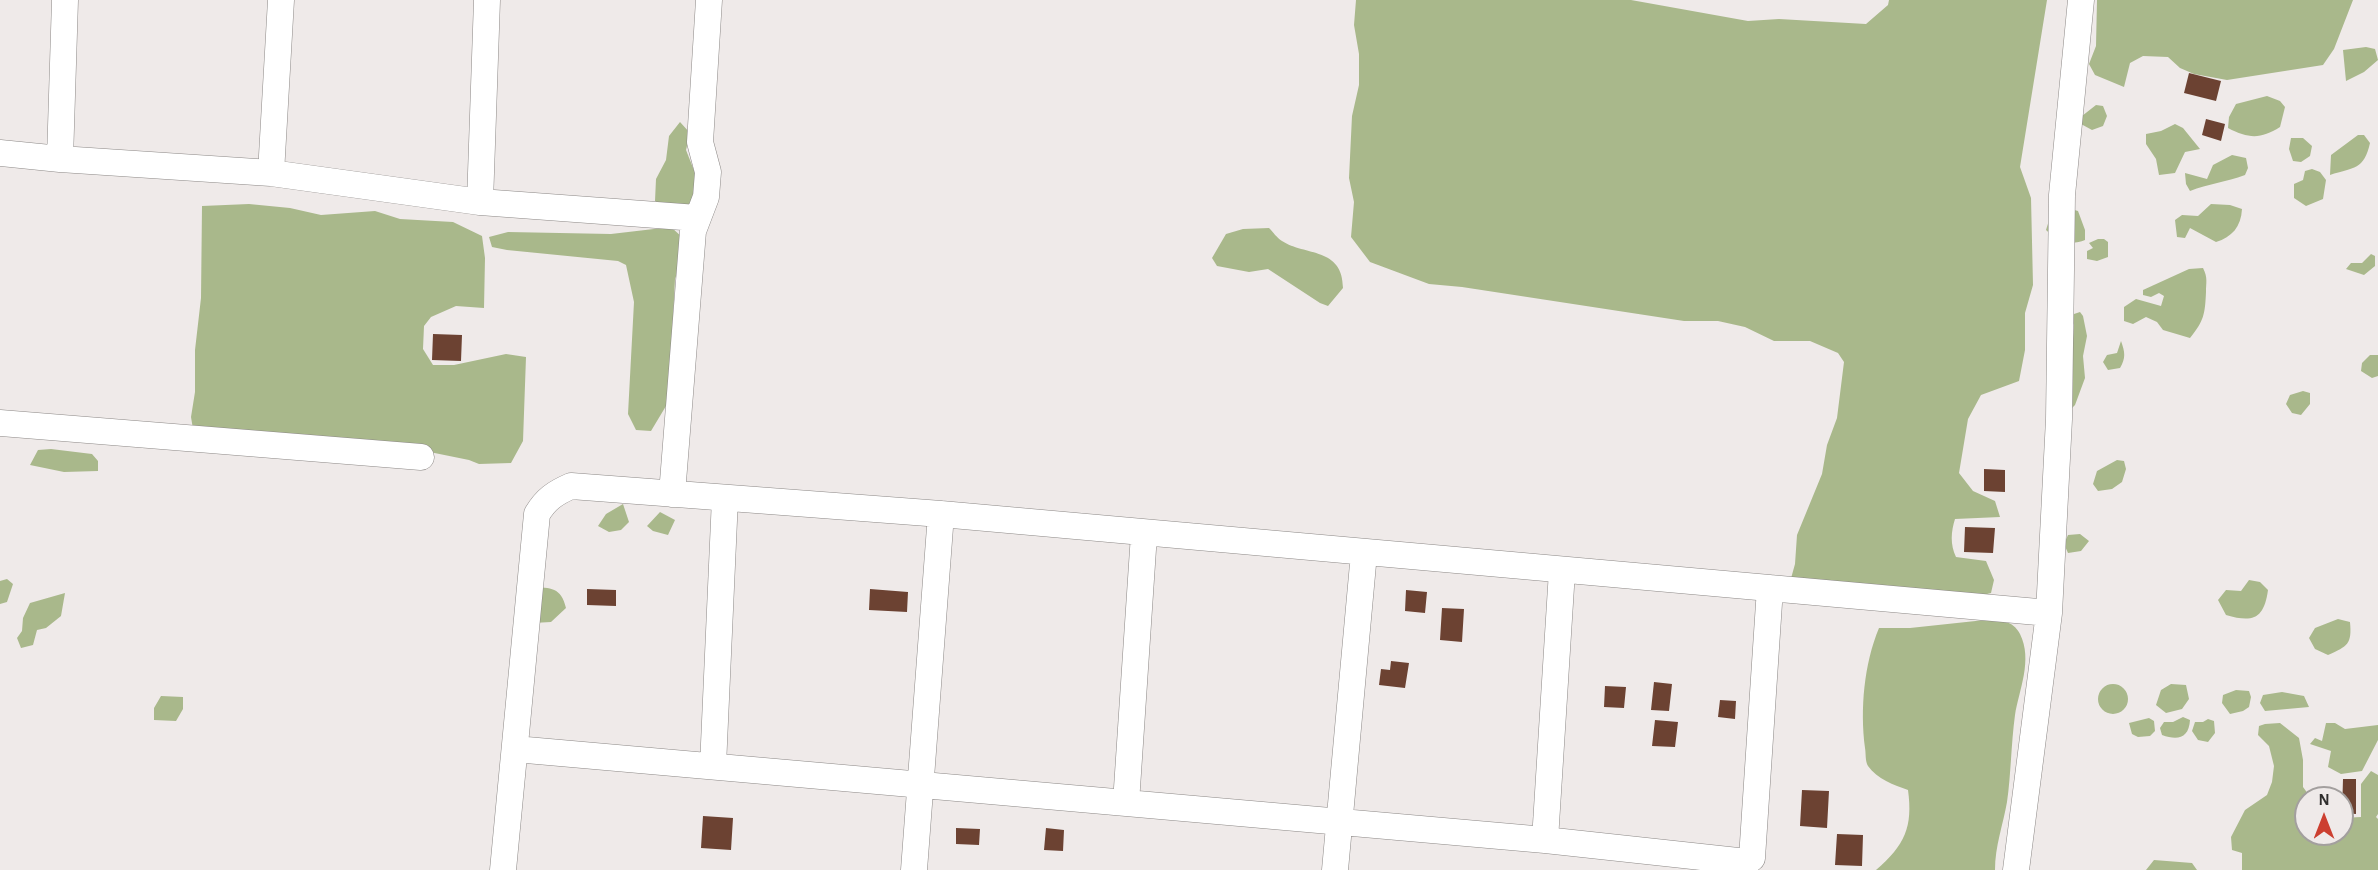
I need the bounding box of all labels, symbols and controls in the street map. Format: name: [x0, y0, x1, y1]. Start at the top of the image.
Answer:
north arrow: [2294, 786, 2354, 846]
text: N: [2318, 792, 2330, 808]

